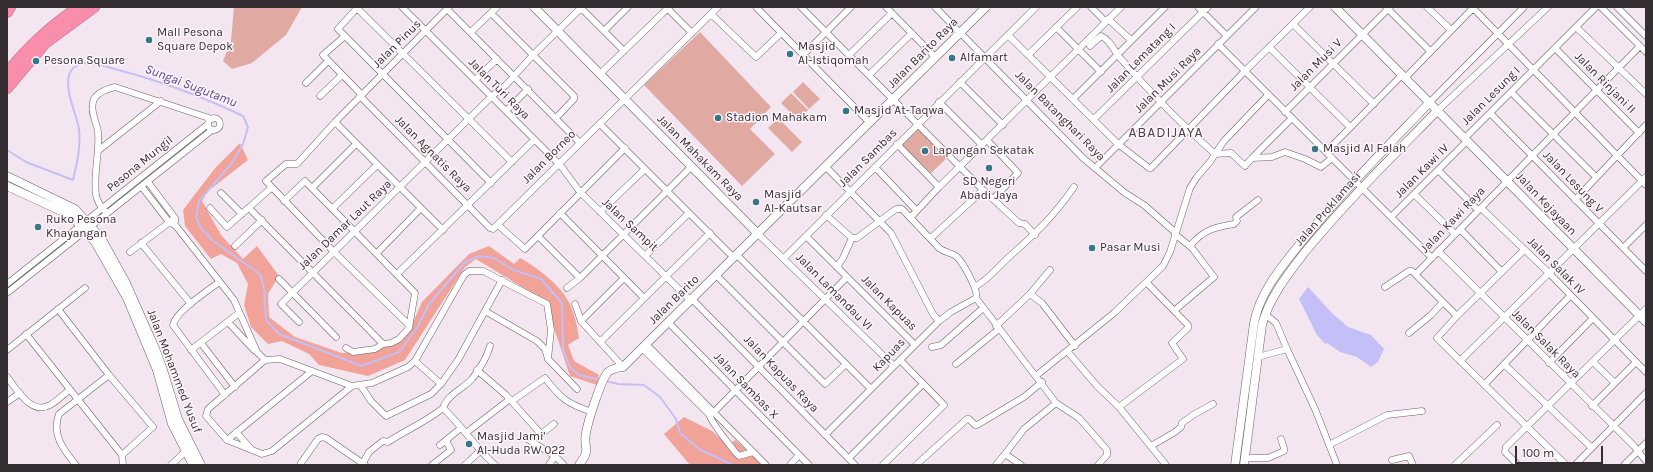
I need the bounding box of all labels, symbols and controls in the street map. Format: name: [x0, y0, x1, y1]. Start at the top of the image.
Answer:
street label: Jalan Barito Raya: [885, 15, 961, 91]
street label: Jalan Pinus: [370, 17, 424, 71]
street label: Jalan Lematang I: [1103, 20, 1179, 96]
place label: Mall Pesona Square Depok: [157, 26, 233, 54]
marker: Mall Pesona Square Depok: [144, 35, 154, 45]
street label: Jalan Musi V: [1287, 36, 1345, 94]
place label: Masjid Al-Istiqomah: [798, 40, 869, 68]
street label: Jalan Musi Raya: [1132, 44, 1204, 116]
marker: Masjid Al-Istiqomah: [785, 49, 795, 59]
street label: Jalan Rinjani II: [1571, 49, 1639, 117]
place label: Alfamart: [960, 51, 1008, 65]
marker: Alfamart: [947, 53, 957, 63]
place label: Pesona Square: [44, 54, 125, 68]
street label: Jalan Turi Raya: [465, 55, 533, 123]
marker: Pesona Square: [31, 56, 41, 66]
water label: Sungai Sugutamu: [143, 61, 239, 111]
street label: Jalan Lesung I: [1459, 64, 1523, 128]
street label: Jalan Batanghari Raya: [1012, 68, 1108, 164]
place label: Masjid At-Taqwa: [854, 104, 944, 118]
marker: Masjid At-Taqwa: [841, 106, 851, 116]
place label: Stadion Mahakam: [726, 111, 827, 125]
street label: Jalan Mahakam Raya: [654, 112, 746, 204]
street label: Jalan Agnatis Raya: [392, 113, 474, 195]
marker: Stadion Mahakam: [713, 113, 723, 123]
district label: ABADIJAYA: [1128, 125, 1204, 141]
street label: Jalan Sambas: [836, 126, 900, 190]
street label: Jalan Borneo: [519, 127, 579, 187]
street label: Pesona Mungil: [104, 133, 176, 195]
street label: Jalan Kawi IV: [1392, 141, 1452, 201]
place label: Masjid Al Falah: [1323, 142, 1406, 156]
place label: Lapangan Sekatak: [933, 144, 1034, 158]
marker: Masjid Al Falah: [1310, 144, 1320, 154]
marker: Lapangan Sekatak: [920, 146, 930, 156]
street label: Jalan Lesung V: [1540, 148, 1606, 216]
marker: SD Negeri Abadi Jaya: [984, 163, 994, 173]
street label: Jalan Proklamasi: [1292, 169, 1364, 249]
street label: Jalan Kejayaan: [1513, 170, 1579, 238]
place label: SD Negeri Abadi Jaya: [960, 175, 1018, 203]
street label: Jalan Damar Laut Raya: [295, 177, 395, 273]
street label: Jalan Kawi Raya: [1418, 184, 1488, 256]
place label: Masjid Al-Kautsar: [764, 188, 821, 216]
street label: Jalan Sampit: [599, 195, 661, 255]
marker: Masjid Al-Kautsar: [751, 197, 761, 207]
place label: Ruko Pesona Khayangan: [46, 213, 116, 241]
marker: Ruko Pesona Khayangan: [33, 222, 43, 232]
street label: Jalan Salak IV: [1524, 234, 1588, 298]
place label: Pasar Musi: [1100, 241, 1161, 255]
marker: Pasar Musi: [1087, 243, 1097, 253]
street label: Jalan Lamandau VI: [793, 251, 875, 333]
street label: Jalan Barito: [646, 272, 702, 328]
street label: Jalan Kapuas: [858, 272, 920, 334]
street label: Jalan Mohammed Yusuf: [144, 307, 204, 435]
street label: Jalan Salak Raya: [1509, 307, 1583, 381]
street label: Jalan Kapuas Raya: [741, 332, 821, 416]
street label: Kapuas: [870, 335, 908, 375]
street label: Jalan Sambas X: [711, 350, 781, 422]
place label: Masjid Jami' Al-Huda RW 022: [477, 430, 565, 458]
scale bar: [1517, 438, 1605, 464]
marker: Masjid Jami' Al-Huda RW 022: [464, 439, 474, 449]
text: 100 m: [1522, 446, 1554, 460]

